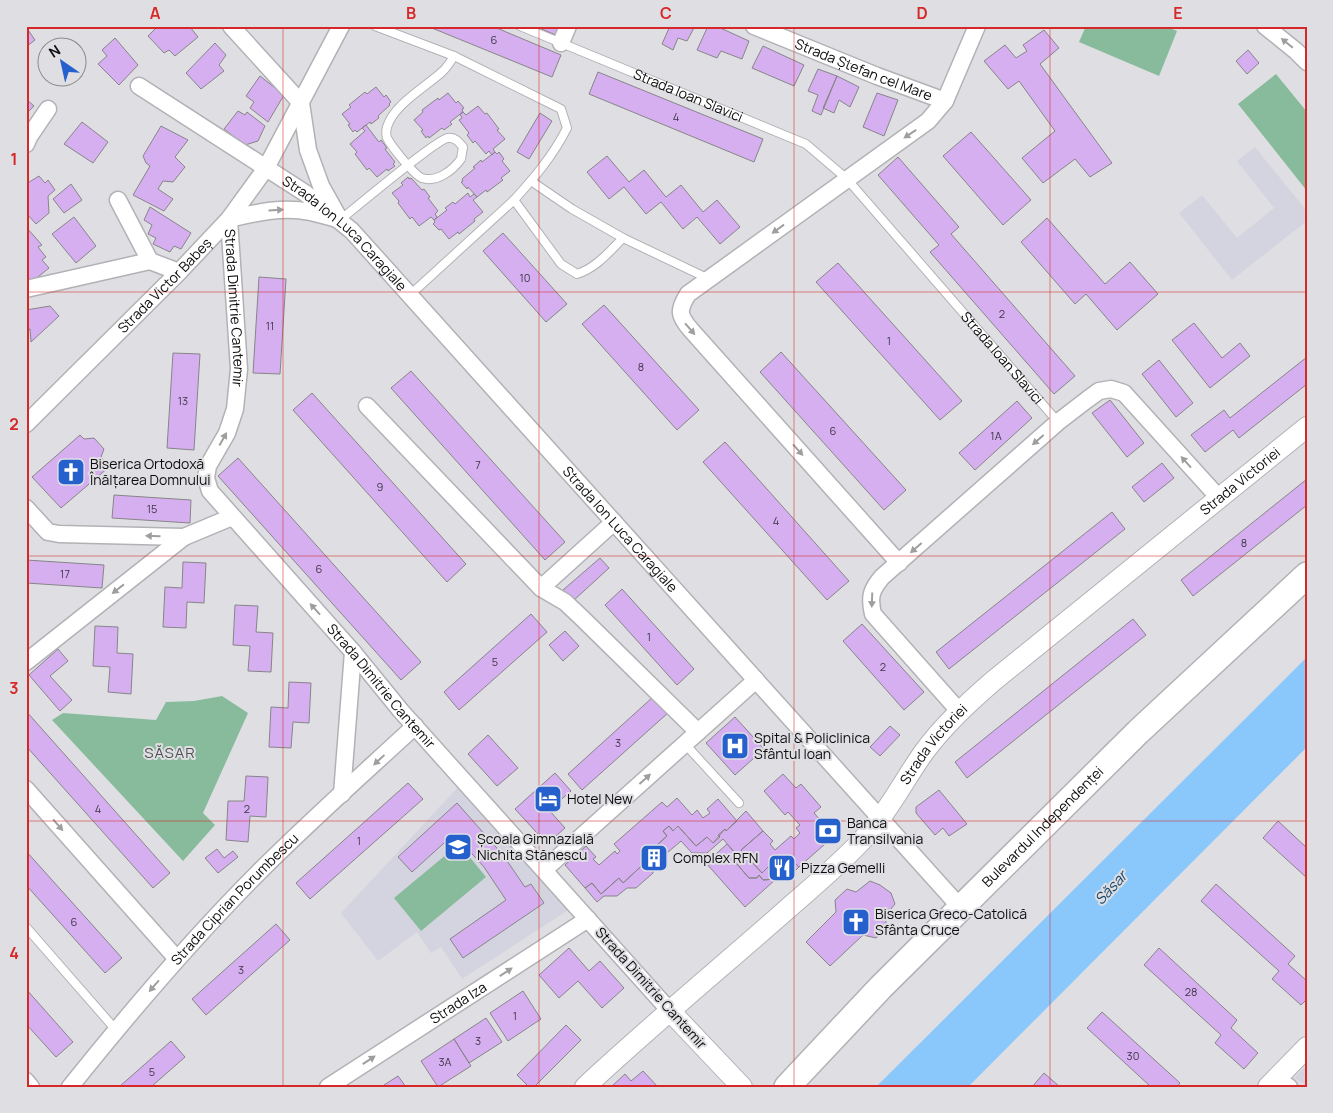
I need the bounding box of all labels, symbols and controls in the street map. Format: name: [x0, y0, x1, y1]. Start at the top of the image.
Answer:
text: A: [150, 2, 161, 24]
text: B: [406, 2, 416, 24]
text: C: [660, 2, 672, 24]
text: D: [916, 2, 928, 24]
text: E: [1173, 2, 1183, 24]
house number: 6: [491, 32, 498, 47]
street label: Strada Ștefan cel Mare: [792, 34, 935, 105]
north arrow: [38, 38, 88, 88]
one-way arrow: [1281, 38, 1294, 49]
text: N: [45, 40, 64, 61]
street label: Strada Ioan Slavici: [631, 64, 746, 126]
house number: 4: [673, 109, 679, 124]
one-way arrow: [903, 129, 917, 139]
text: 1: [10, 148, 18, 170]
street label: Strada Ion Luca Caragiale: [279, 171, 411, 295]
one-way arrow: [269, 206, 285, 214]
one-way arrow: [771, 224, 785, 234]
street label: Strada Dimitrie Cantemir: [221, 228, 249, 388]
street label: Strada Victor Babeș: [113, 233, 215, 337]
house number: 10: [519, 270, 531, 285]
house number: 2: [999, 306, 1005, 321]
street label: Strada Ioan Slavici: [957, 307, 1048, 408]
house number: 11: [266, 318, 274, 333]
one-way arrow: [684, 323, 695, 335]
house number: 1: [887, 333, 891, 348]
house number: 8: [638, 359, 644, 374]
house number: 13: [178, 393, 188, 408]
text: 2: [9, 413, 19, 435]
house number: 6: [830, 423, 837, 438]
house number: 1A: [990, 428, 1002, 443]
one-way arrow: [219, 431, 227, 446]
one-way arrow: [1032, 434, 1044, 446]
street label: Strada Victoriei: [1196, 442, 1284, 519]
one-way arrow: [793, 444, 804, 457]
place label: Biserica Ortodoxă Înălțarea Domnului: [89, 454, 211, 489]
one-way arrow: [1181, 455, 1192, 468]
church icon: Biserica Ortodoxă Înălțarea Domnului: [56, 457, 86, 487]
house number: 7: [475, 457, 481, 472]
street label: Strada Ion Luca Caragiale: [559, 462, 682, 596]
house number: 9: [377, 479, 384, 494]
house number: 15: [147, 501, 157, 516]
house number: 4: [773, 513, 779, 528]
one-way arrow: [144, 532, 160, 540]
house number: 8: [1241, 535, 1247, 550]
one-way arrow: [910, 542, 922, 554]
house number: 6: [316, 561, 323, 576]
house number: 17: [60, 566, 70, 581]
one-way arrow: [112, 584, 125, 595]
one-way arrow: [868, 592, 876, 608]
one-way arrow: [309, 604, 321, 616]
street label: Strada Dimitrie Cantemir: [323, 619, 440, 752]
house number: 1: [647, 629, 651, 644]
house number: 5: [492, 654, 498, 669]
house number: 2: [880, 659, 886, 674]
text: 3: [9, 677, 19, 699]
street label: Strada Victoriei: [895, 699, 971, 788]
place label: Spital & Policlinica Sfântul Ioan: [754, 728, 870, 763]
hospital icon: Spital & Policlinica Sfântul Ioan: [720, 731, 750, 761]
house number: 3: [615, 735, 621, 750]
district label: SĂSAR: [144, 742, 196, 763]
one-way arrow: [373, 754, 385, 766]
street label: Bulevardul Independenței: [977, 762, 1107, 891]
one-way arrow: [639, 773, 651, 785]
hotel icon: Hotel New: [533, 784, 563, 814]
place label: Hotel New: [567, 789, 633, 808]
house number: 4: [95, 801, 101, 816]
house number: 2: [244, 801, 250, 816]
place label: Banca Transilvania: [847, 813, 923, 848]
bank icon: Banca Transilvania: [813, 816, 843, 846]
one-way arrow: [53, 819, 64, 832]
street label: Strada Ciprian Porumbescu: [166, 829, 302, 969]
place label: Școala Gimnazială Nichita Stănescu: [477, 829, 594, 864]
school or university icon: Școala Gimnazială Nichita Stănescu: [443, 832, 473, 862]
house number: 1: [357, 833, 361, 848]
building icon: Complex RFN: [639, 843, 669, 873]
place label: Complex RFN: [673, 848, 758, 867]
restaurant icon: Pizza Gemelli: [767, 853, 797, 883]
place label: Pizza Gemelli: [801, 858, 885, 877]
water label: Săsar: [1090, 864, 1133, 909]
place label: Biserica Greco-Catolică Sfânta Cruce: [875, 904, 1027, 939]
church icon: Biserica Greco-Catolică Sfânta Cruce: [841, 907, 871, 937]
house number: 6: [71, 914, 78, 929]
street label: Strada Dimitrie Cantemir: [591, 923, 711, 1053]
text: 4: [9, 942, 19, 964]
house number: 3: [238, 962, 244, 977]
one-way arrow: [499, 967, 512, 977]
street label: Strada Iza: [426, 977, 490, 1028]
one-way arrow: [148, 980, 159, 993]
house number: 28: [1185, 984, 1197, 999]
house number: 1: [513, 1008, 517, 1023]
house number: 3: [475, 1033, 481, 1048]
house number: 30: [1127, 1048, 1139, 1063]
house number: 3A: [438, 1054, 452, 1069]
one-way arrow: [363, 1055, 376, 1065]
house number: 5: [149, 1064, 155, 1079]

